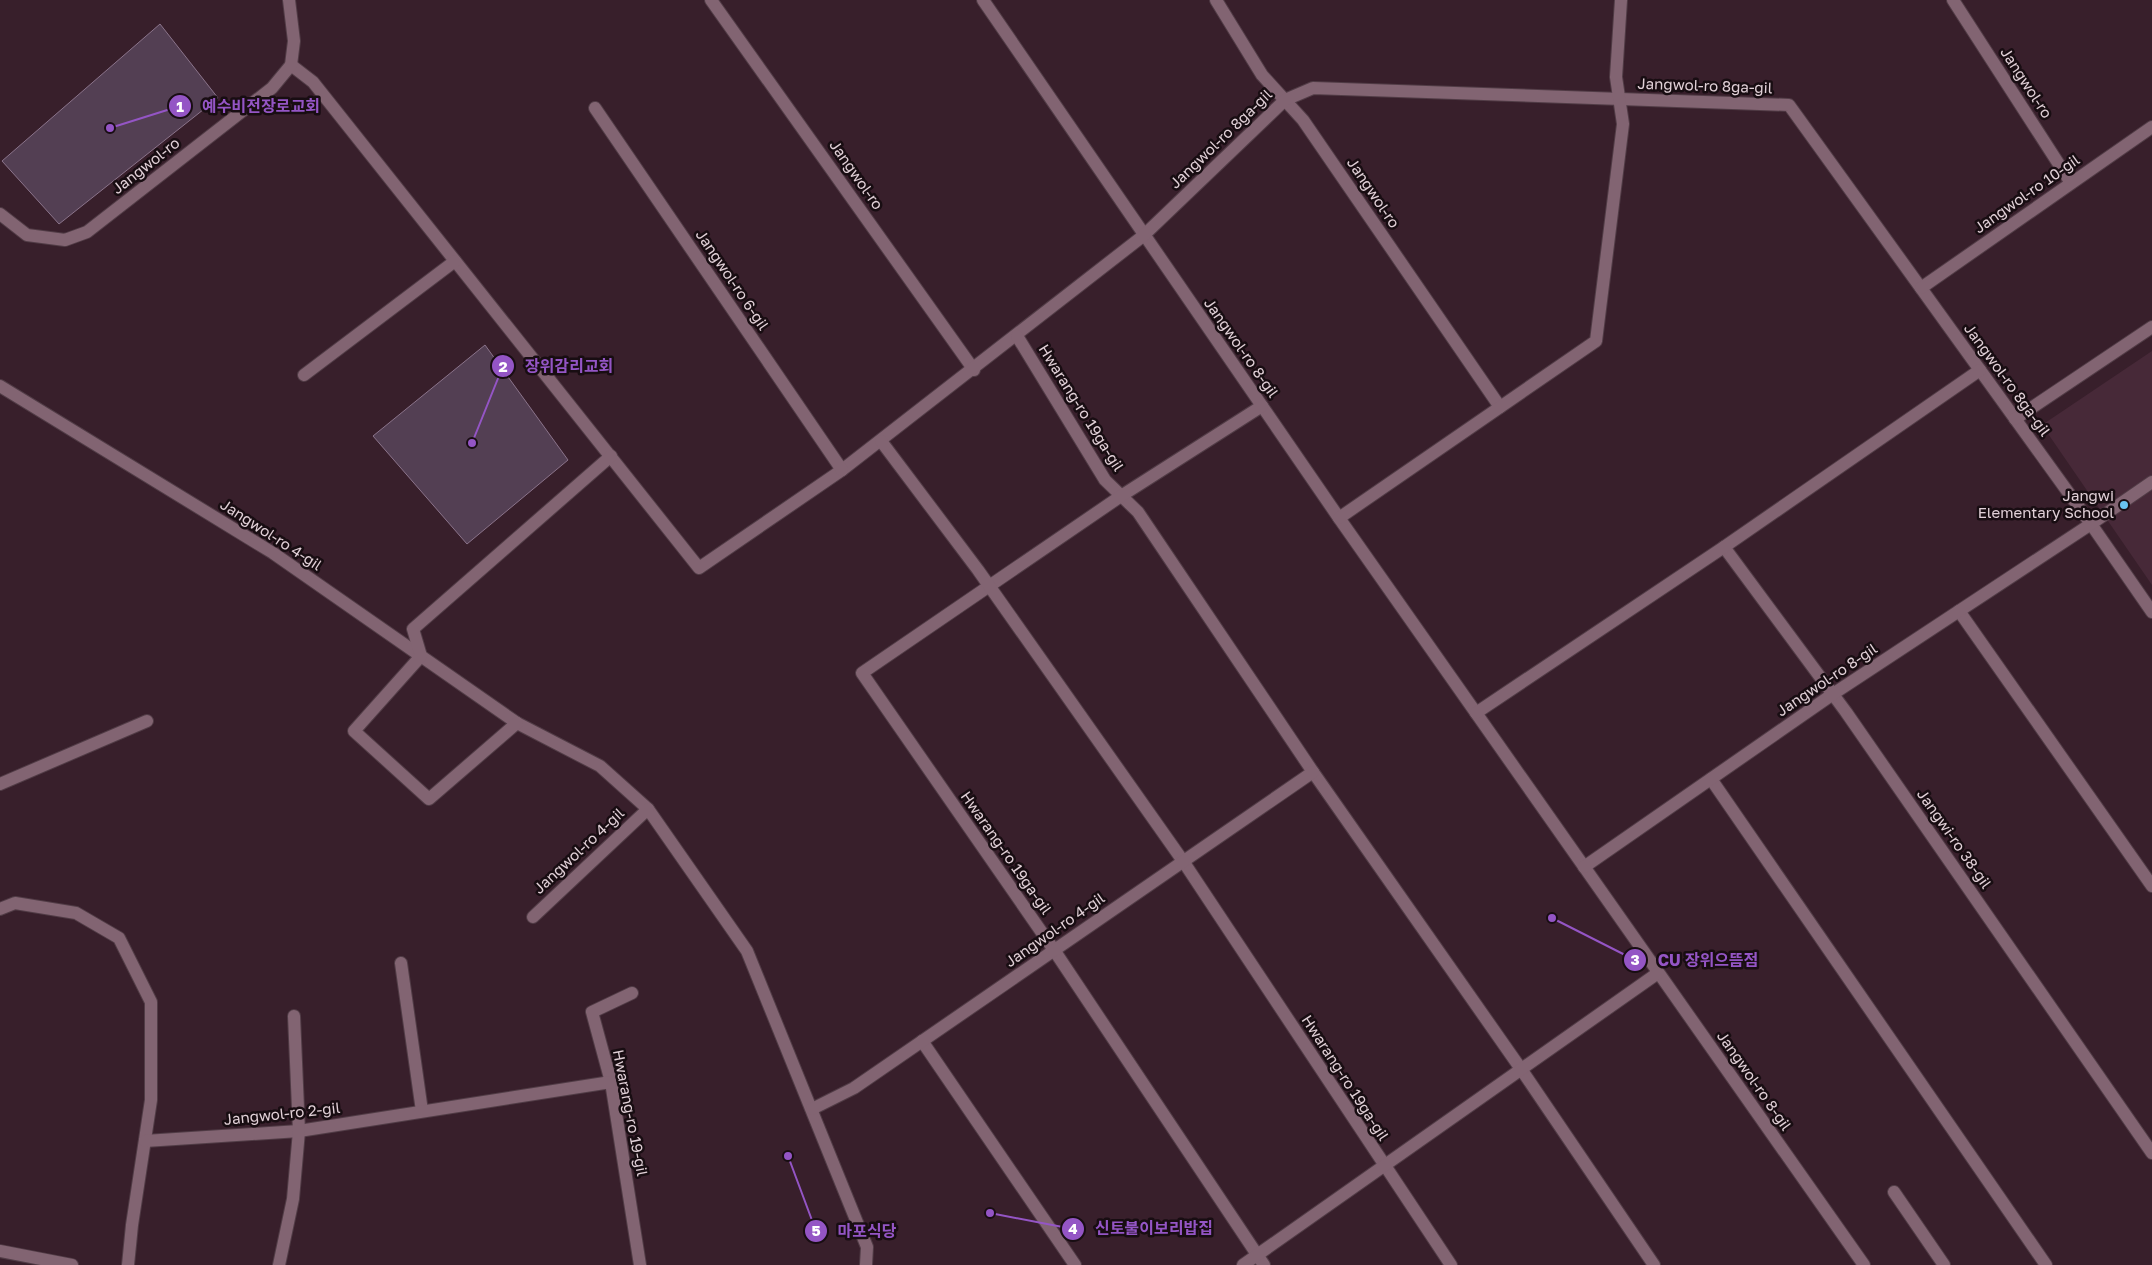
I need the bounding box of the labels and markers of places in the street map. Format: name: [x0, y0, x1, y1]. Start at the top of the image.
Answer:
callout: 예수비전장로교회: [167, 91, 330, 122]
callout: 장위감리교회: [490, 351, 624, 382]
place label: Jangwi Elementary School: [1978, 486, 2114, 521]
marker: Jangwi Elementary School: [2118, 499, 2130, 511]
callout: CU 장위으뜸점: [1622, 945, 1768, 976]
callout: 신토불이보리밥집: [1060, 1213, 1223, 1244]
callout: 마포식당: [803, 1216, 907, 1247]

